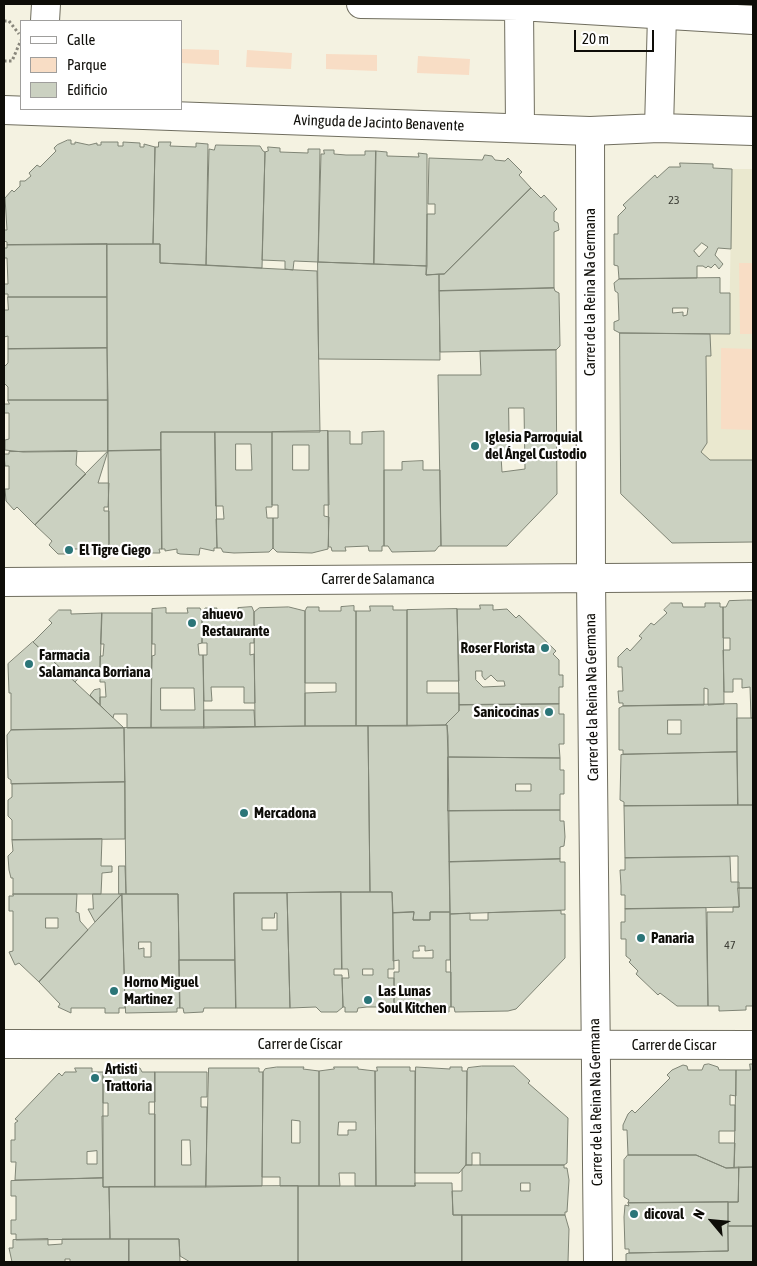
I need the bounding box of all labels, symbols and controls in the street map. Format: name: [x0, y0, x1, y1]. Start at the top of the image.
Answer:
legend: [20, 20, 182, 110]
scale bar: [577, 20, 657, 52]
text: 20 m: [582, 30, 609, 47]
text: Calle: [67, 31, 95, 48]
text: Parque: [67, 56, 107, 73]
text: Edificio: [67, 81, 108, 98]
street label: Avinguda de Jacinto Benavente: [293, 111, 465, 135]
house number: 23: [668, 193, 680, 207]
street label: Carrer de la Reina Na Germana: [581, 208, 599, 376]
place label: Iglesia Parroquial del Ángel Custodio: [485, 428, 587, 463]
marker: Iglesia Parroquial del Ángel Custodio: [469, 440, 481, 452]
place label: El Tigre Ciego: [79, 541, 151, 559]
marker: El Tigre Ciego: [63, 544, 75, 556]
street label: Carrer de Salamanca: [321, 570, 435, 588]
place label: ahuevo Restaurante: [202, 605, 269, 640]
street label: Carrer de la Reina Na Germana: [582, 613, 602, 781]
marker: ahuevo Restaurante: [186, 617, 198, 629]
place label: Roser Florista: [460, 639, 535, 657]
marker: Roser Florista: [539, 642, 551, 654]
place label: Farmacia Salamanca Borriana: [39, 646, 151, 681]
marker: Farmacia Salamanca Borriana: [23, 658, 35, 670]
place label: Sanicocinas: [474, 703, 539, 721]
marker: Sanicocinas: [543, 706, 555, 718]
place label: Mercadona: [254, 804, 316, 822]
marker: Mercadona: [238, 807, 250, 819]
place label: Panaria: [651, 929, 694, 947]
marker: Panaria: [635, 932, 647, 944]
house number: 47: [724, 938, 736, 952]
place label: Horno Miguel Martinez: [124, 973, 199, 1008]
place label: Las Lunas Soul Kitchen: [378, 982, 447, 1017]
marker: Horno Miguel Martinez: [108, 985, 120, 997]
marker: Las Lunas Soul Kitchen: [362, 994, 374, 1006]
street label: Carrer de la Reina Na Germana: [586, 1018, 606, 1186]
street label: Carrer de Císcar: [258, 1035, 342, 1053]
street label: Carrer de Ciscar: [632, 1036, 716, 1054]
place label: Artisti Trattoria: [105, 1060, 152, 1095]
marker: Artisti Trattoria: [89, 1072, 101, 1084]
north arrow: [687, 1196, 737, 1246]
place label: dicoval: [644, 1205, 684, 1223]
text: N: [690, 1207, 708, 1221]
marker: dicoval: [628, 1208, 640, 1220]

